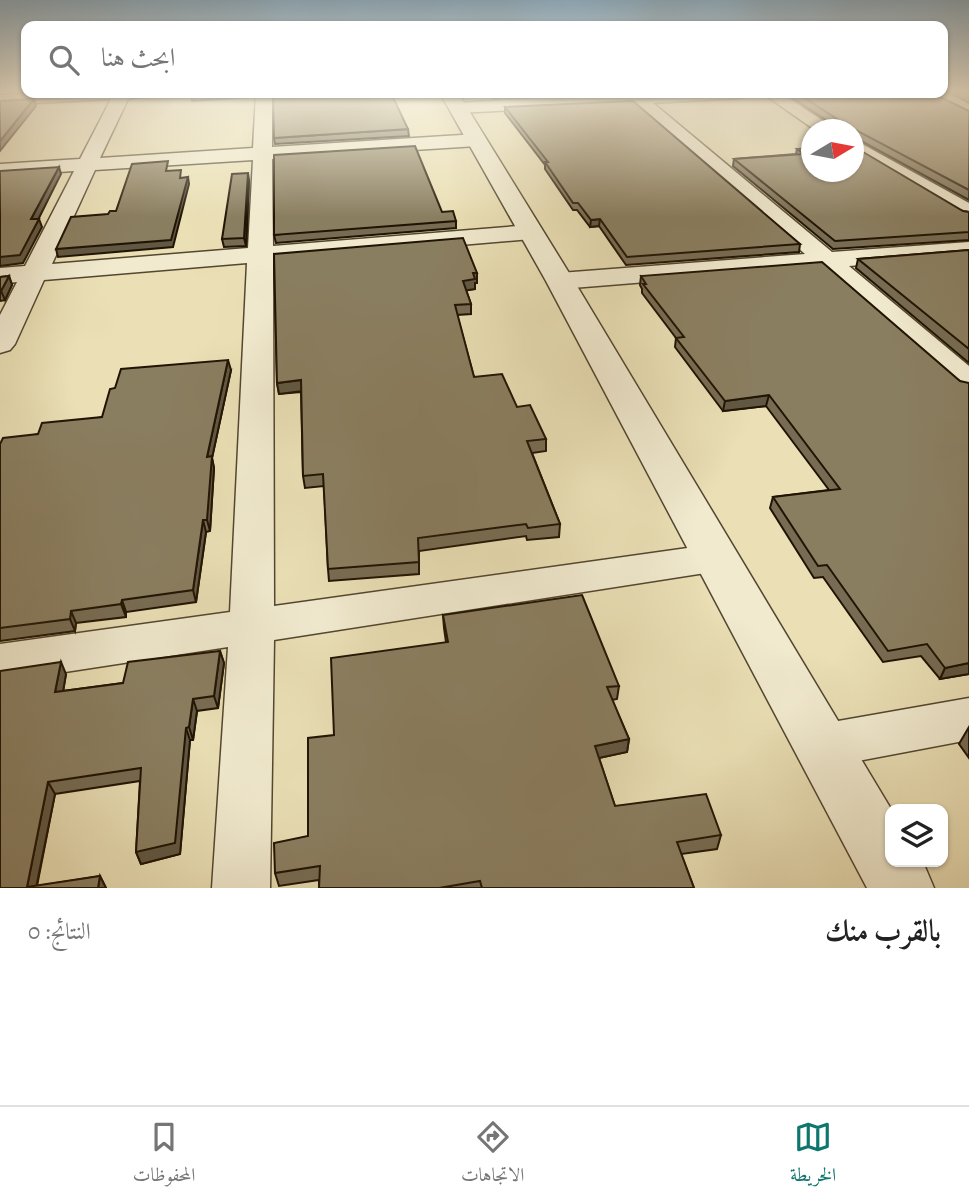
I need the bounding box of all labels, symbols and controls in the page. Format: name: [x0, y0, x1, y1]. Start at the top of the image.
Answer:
search box: [21, 21, 948, 98]
text: ابحث هنا: [101, 40, 176, 75]
icon: search: [45, 41, 83, 79]
north arrow: [801, 119, 864, 182]
map controls: [885, 804, 948, 867]
button: layers: [885, 804, 948, 867]
text: بالقرب منك: [825, 911, 941, 951]
text: النتائج: 0: [28, 916, 91, 947]
tab: المحفوظات: [133, 1118, 195, 1193]
tab: الاتجاهات: [461, 1118, 524, 1193]
tab: الخريطة: [790, 1118, 836, 1193]

